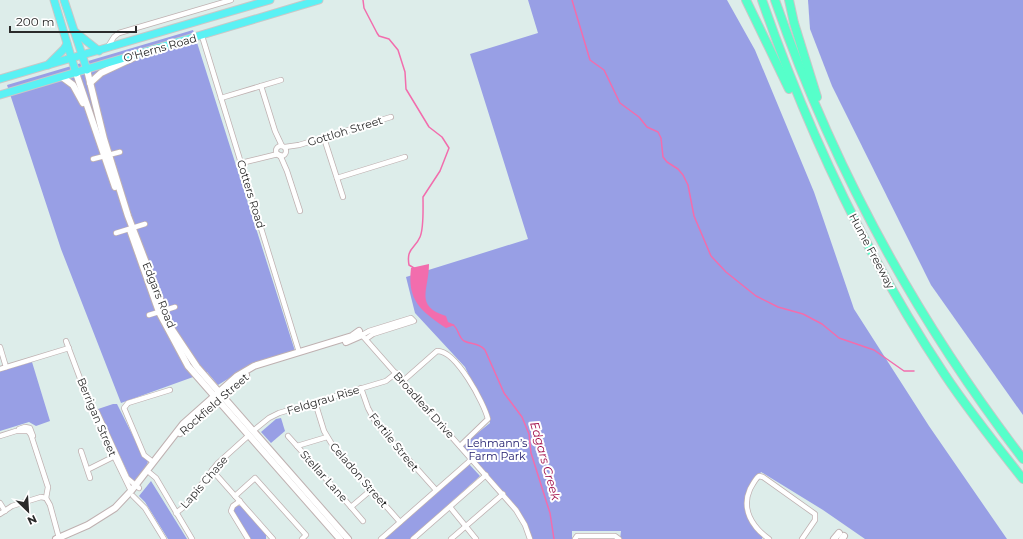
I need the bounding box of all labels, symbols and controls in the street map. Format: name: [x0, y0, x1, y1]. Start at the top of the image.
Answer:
scale bar: [10, 8, 136, 34]
text: 200 m: [16, 14, 55, 29]
street label: O'Herns Road: [122, 31, 198, 65]
street label: Gottloh Street: [306, 113, 385, 149]
street label: Cotters Road: [234, 158, 268, 230]
street label: Hume Freeway: [846, 211, 898, 291]
street label: Edgars Road: [139, 260, 179, 330]
street label: Broadleaf Drive: [390, 369, 458, 441]
street label: Rockfield Street: [176, 370, 252, 438]
street label: Berrigan Street: [74, 376, 120, 459]
street label: Feldgrau Rise: [285, 382, 361, 418]
street label: Fertile Street: [366, 410, 422, 474]
water label: Edgars Creek: [527, 420, 564, 503]
park label: Lehmann’s Farm Park: [467, 436, 528, 463]
street label: Celadon Street: [327, 440, 391, 511]
street label: Stellar Lane: [297, 447, 351, 505]
street label: Lapis Chase: [177, 452, 231, 511]
north arrow: [8, 491, 48, 531]
text: N: [25, 512, 39, 528]

